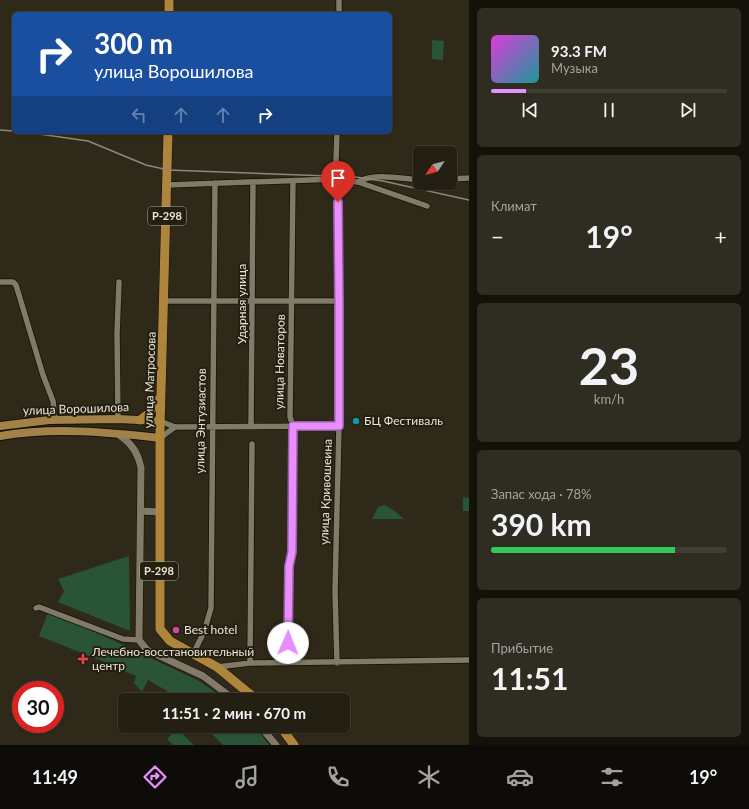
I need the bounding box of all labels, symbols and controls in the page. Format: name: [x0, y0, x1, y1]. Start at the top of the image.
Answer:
text: 300 m: [94, 26, 173, 60]
icon: right: [28, 28, 80, 80]
text: 93.3 FM: [551, 42, 607, 60]
text: улица Ворошилова: [94, 60, 254, 82]
text: Музыка: [551, 60, 598, 76]
icon: previous: [519, 99, 541, 121]
icon: pause: [598, 99, 620, 121]
icon: next: [677, 99, 699, 121]
icon: left: [128, 104, 150, 126]
icon: ahead: [170, 104, 192, 126]
icon: ahead: [212, 104, 234, 126]
icon: right: [254, 104, 276, 126]
north arrow: [413, 146, 457, 190]
map controls: [413, 146, 457, 190]
pin: [321, 161, 355, 202]
icon: arrive: [327, 167, 349, 189]
text: Климат: [491, 198, 537, 214]
road number: Р-298: [148, 207, 186, 225]
text: 19°: [585, 218, 633, 254]
text: −: [491, 223, 504, 250]
text: +: [714, 223, 727, 250]
street label: Ударная улица: [234, 264, 249, 344]
street label: улица Новаторов: [271, 314, 288, 410]
street label: улица Матросова: [140, 331, 159, 429]
text: 23: [579, 334, 639, 396]
street label: улица Энтузиастов: [192, 368, 209, 474]
text: km/h: [594, 391, 624, 407]
street label: улица Ворошилова: [23, 399, 129, 418]
place label: БЦ Фестиваль: [364, 413, 443, 428]
marker: БЦ Фестиваль: [351, 416, 361, 426]
street label: улица Кривошеина: [316, 439, 335, 545]
text: Запас хода · 78%: [491, 486, 592, 502]
text: 390 km: [491, 506, 592, 542]
road number: Р-298: [140, 562, 178, 580]
place label: Best hotel: [184, 622, 237, 637]
position arrow: [267, 622, 309, 664]
marker: Best hotel: [171, 625, 181, 635]
text: Прибытие: [491, 640, 553, 656]
place label: Лечебно-восстановительный центр: [91, 644, 254, 673]
marker: Лечебно-восстановительный центр: [77, 653, 89, 665]
text: 11:51: [491, 660, 568, 696]
speed limit sign: 30: [12, 681, 64, 733]
text: 11:51 · 2 мин · 670 m: [162, 704, 306, 722]
icon: directions: [141, 763, 169, 791]
icon: music: [233, 763, 261, 791]
icon: phone: [324, 763, 352, 791]
icon: climate: [415, 763, 443, 791]
icon: car: [506, 763, 534, 791]
icon: filters: [598, 763, 626, 791]
text: 11:49: [32, 766, 78, 788]
text: 19°: [689, 766, 717, 788]

